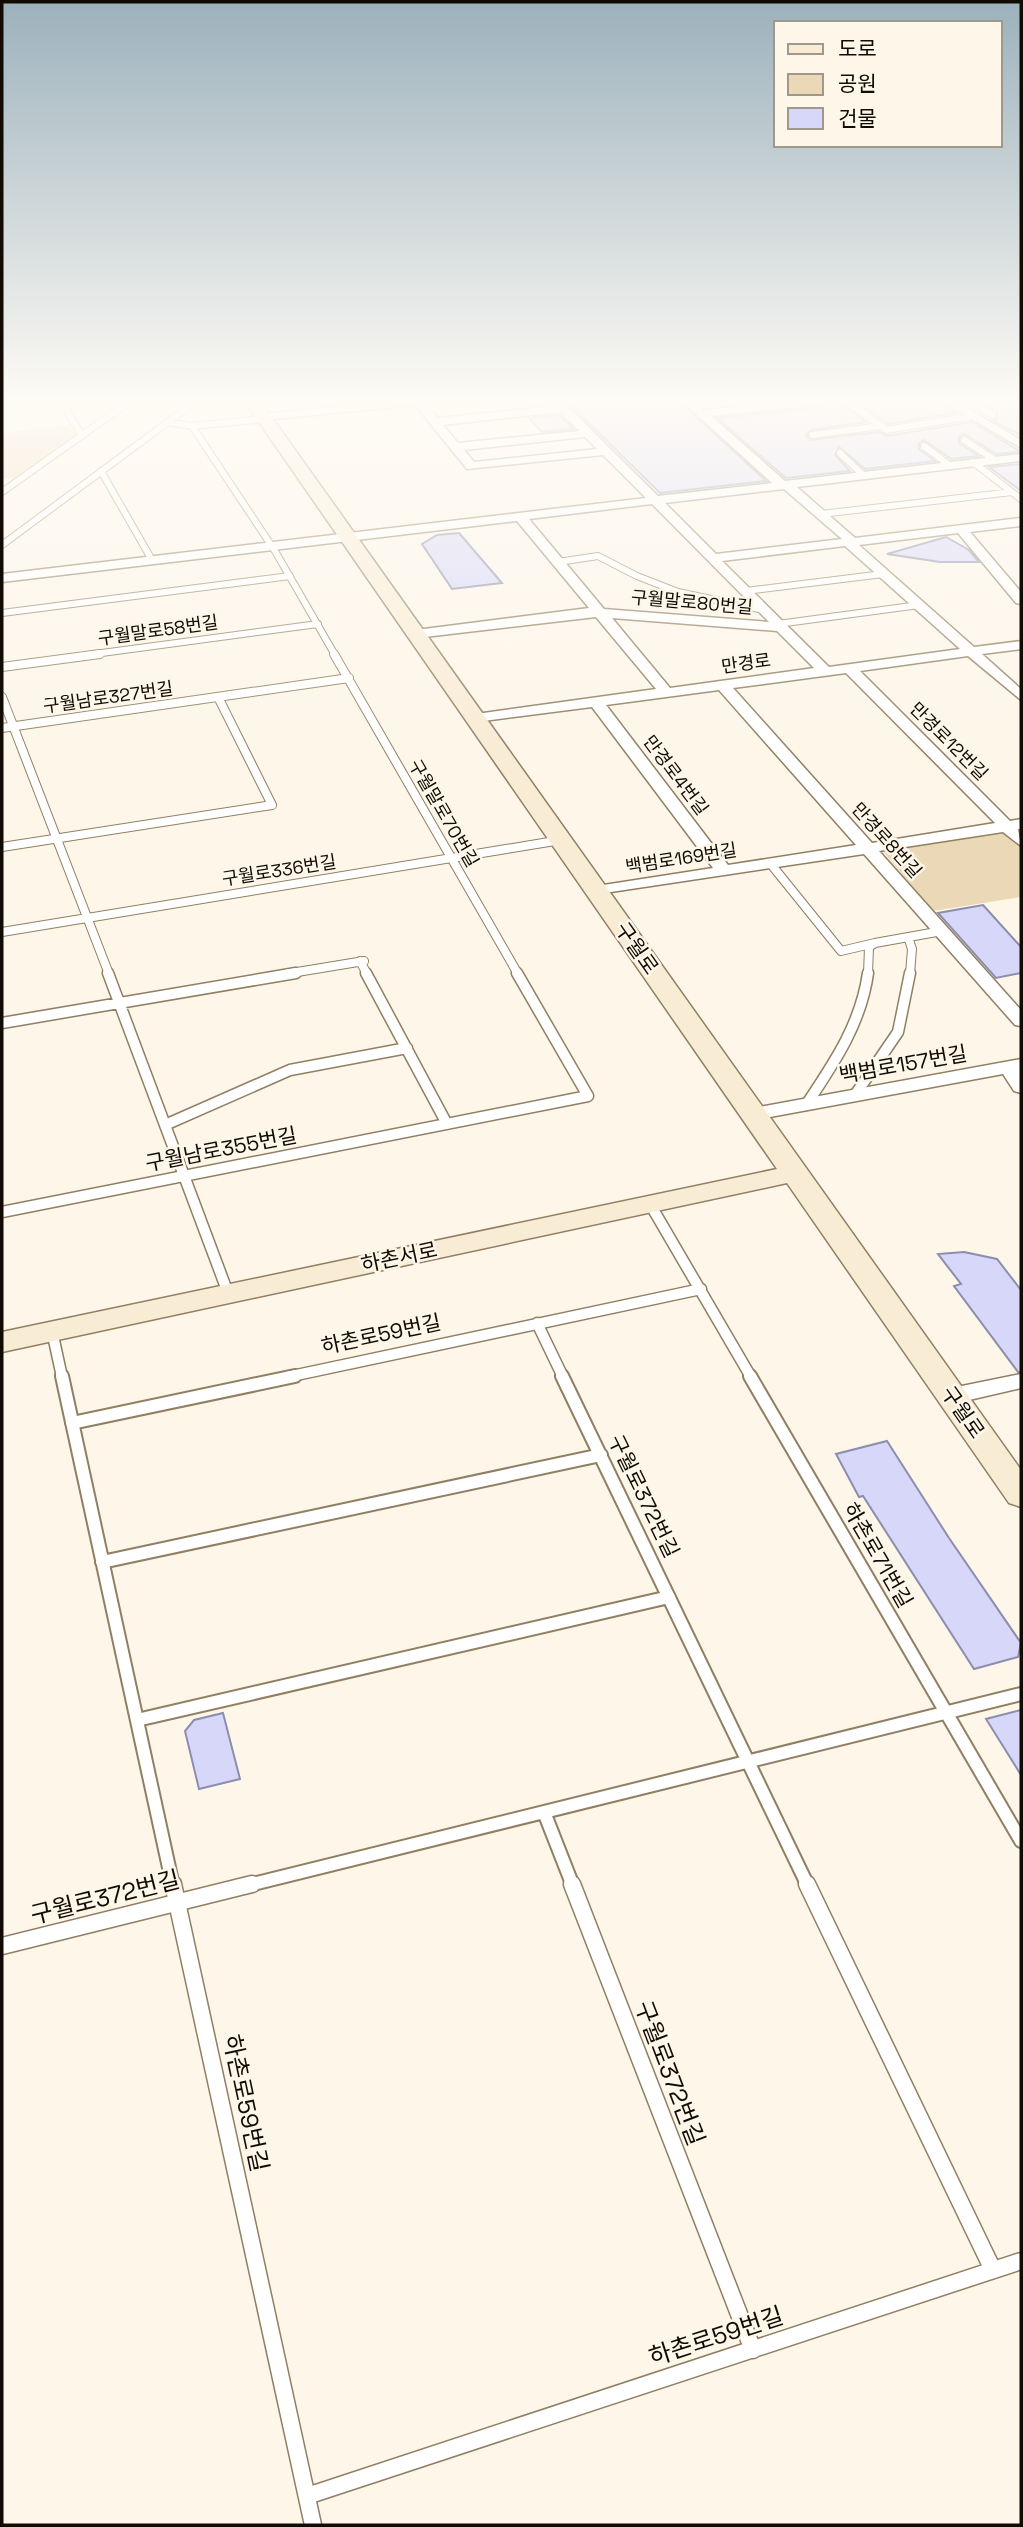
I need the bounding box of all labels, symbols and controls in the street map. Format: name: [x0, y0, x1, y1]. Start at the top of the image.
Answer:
legend: [774, 21, 1002, 147]
text: 도로: [838, 35, 877, 62]
text: 공원: [838, 70, 877, 97]
text: 건물: [838, 105, 877, 132]
street label: 구월말로80번길: [630, 585, 754, 619]
street label: 구월말로58번길: [96, 610, 220, 650]
street label: 만경로: [720, 648, 772, 678]
street label: 구월남로327번길: [41, 676, 175, 718]
street label: 만경로12번길: [905, 697, 993, 785]
street label: 만경로4번길: [639, 731, 713, 819]
street label: 구월말로70번길: [404, 755, 484, 871]
street label: 만경로8번길: [847, 797, 927, 883]
street label: 백범로169번길: [624, 838, 738, 878]
street label: 구월로336번길: [220, 850, 338, 890]
street label: 구월로: [609, 917, 665, 979]
street label: 백범로157번길: [837, 1039, 969, 1089]
street label: 구월남로355번길: [143, 1121, 299, 1177]
street label: 하촌서로: [358, 1236, 440, 1278]
street label: 하촌로59번길: [319, 1308, 443, 1360]
street label: 구월로: [935, 1381, 991, 1443]
street label: 구월로372번길: [603, 1430, 685, 1562]
street label: 하촌로71번길: [837, 1498, 919, 1612]
street label: 구월로372번길: [27, 1863, 183, 1931]
street label: 구월로372번길: [628, 1996, 712, 2150]
street label: 하촌로59번길: [216, 2032, 276, 2174]
street label: 하촌로59번길: [645, 2300, 787, 2372]

